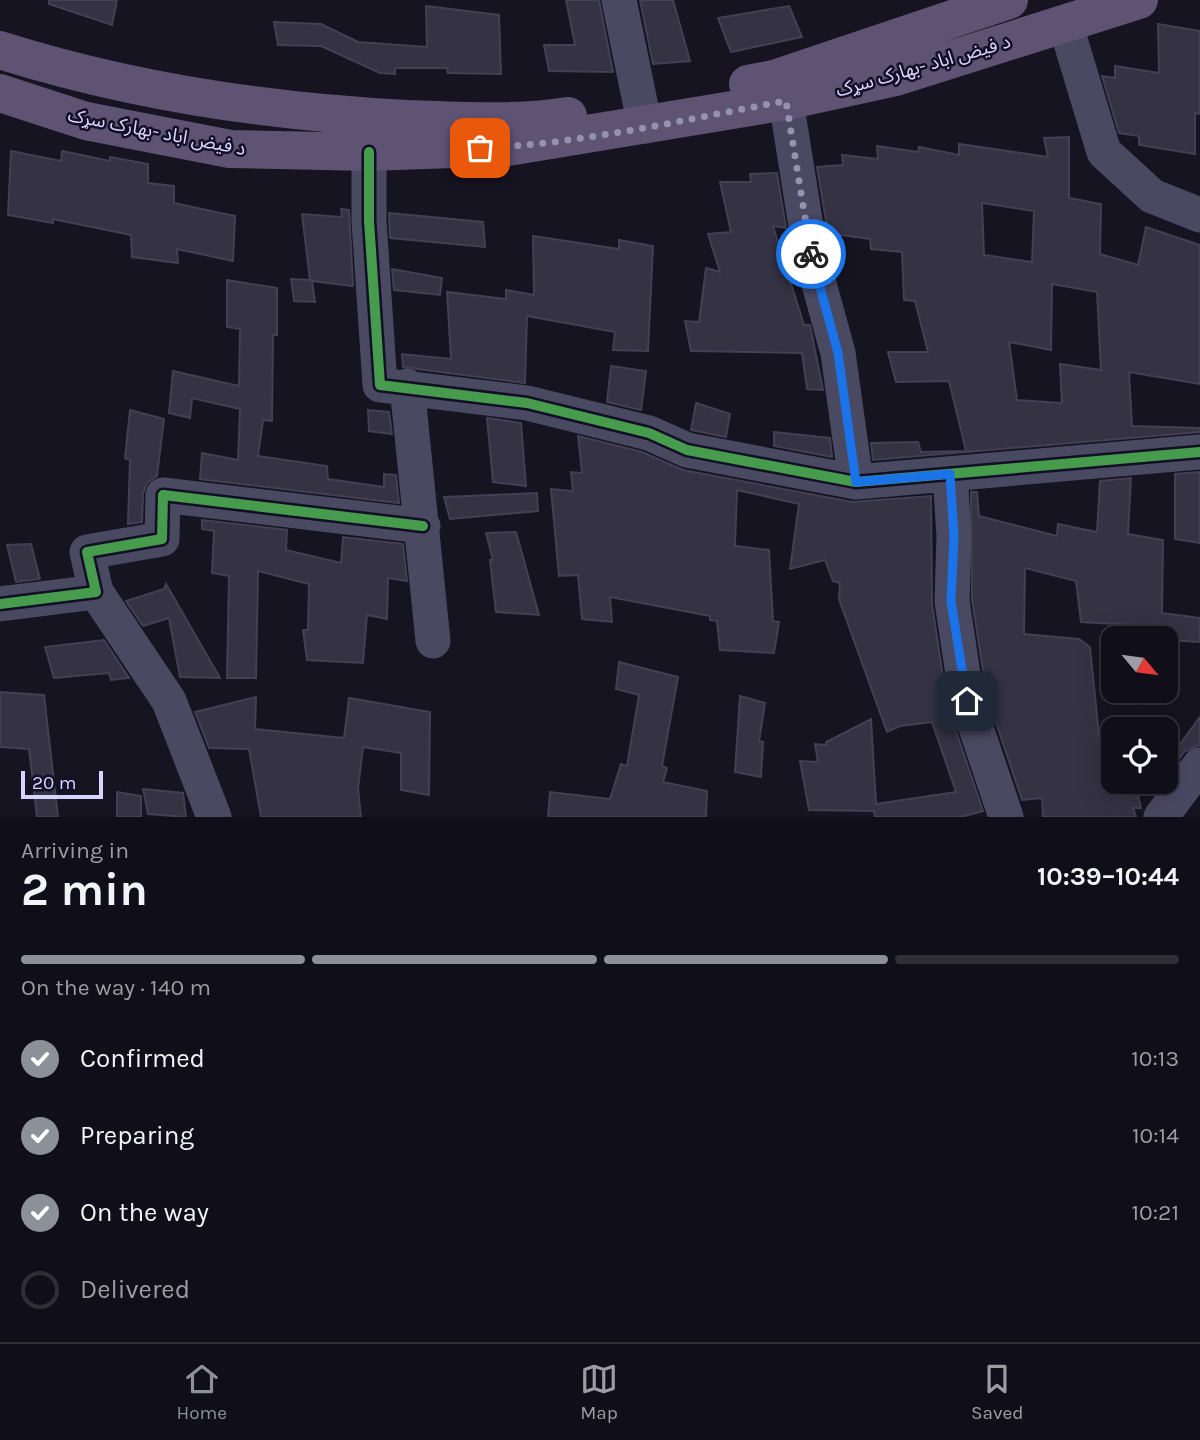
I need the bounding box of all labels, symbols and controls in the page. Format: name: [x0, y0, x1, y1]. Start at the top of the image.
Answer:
street label: د فیض اباد -بهارک سړک: [833, 30, 1013, 101]
street label: د فیض اباد -بهارک سړک: [66, 104, 248, 160]
pin: [450, 118, 510, 178]
icon: bag: [461, 129, 499, 167]
courier: [776, 219, 846, 289]
icon: bike: [792, 235, 830, 273]
north arrow: [1101, 626, 1178, 704]
map controls: [1101, 626, 1178, 794]
pin: [937, 671, 997, 731]
icon: home: [948, 682, 986, 720]
button: locate: [1101, 717, 1178, 794]
scale bar: [21, 768, 103, 800]
text: 20 m: [32, 772, 77, 794]
text: Arriving in: [21, 837, 129, 864]
text: 10:39–10:44: [1037, 861, 1179, 892]
text: 2 min: [21, 863, 148, 917]
text: On the way · 140 m: [21, 974, 211, 1001]
icon: check: [21, 1040, 59, 1078]
text: Confirmed: [80, 1043, 205, 1074]
text: 10:13: [1131, 1045, 1179, 1072]
icon: check: [21, 1117, 59, 1155]
text: Preparing: [80, 1120, 194, 1151]
text: 10:14: [1132, 1122, 1179, 1149]
icon: check: [21, 1194, 59, 1232]
text: On the way: [80, 1197, 209, 1228]
text: 10:21: [1132, 1199, 1179, 1226]
text: Delivered: [80, 1274, 190, 1305]
tab: Home: [176, 1360, 227, 1424]
tab: Map: [580, 1360, 618, 1424]
tab: Saved: [971, 1360, 1024, 1424]

